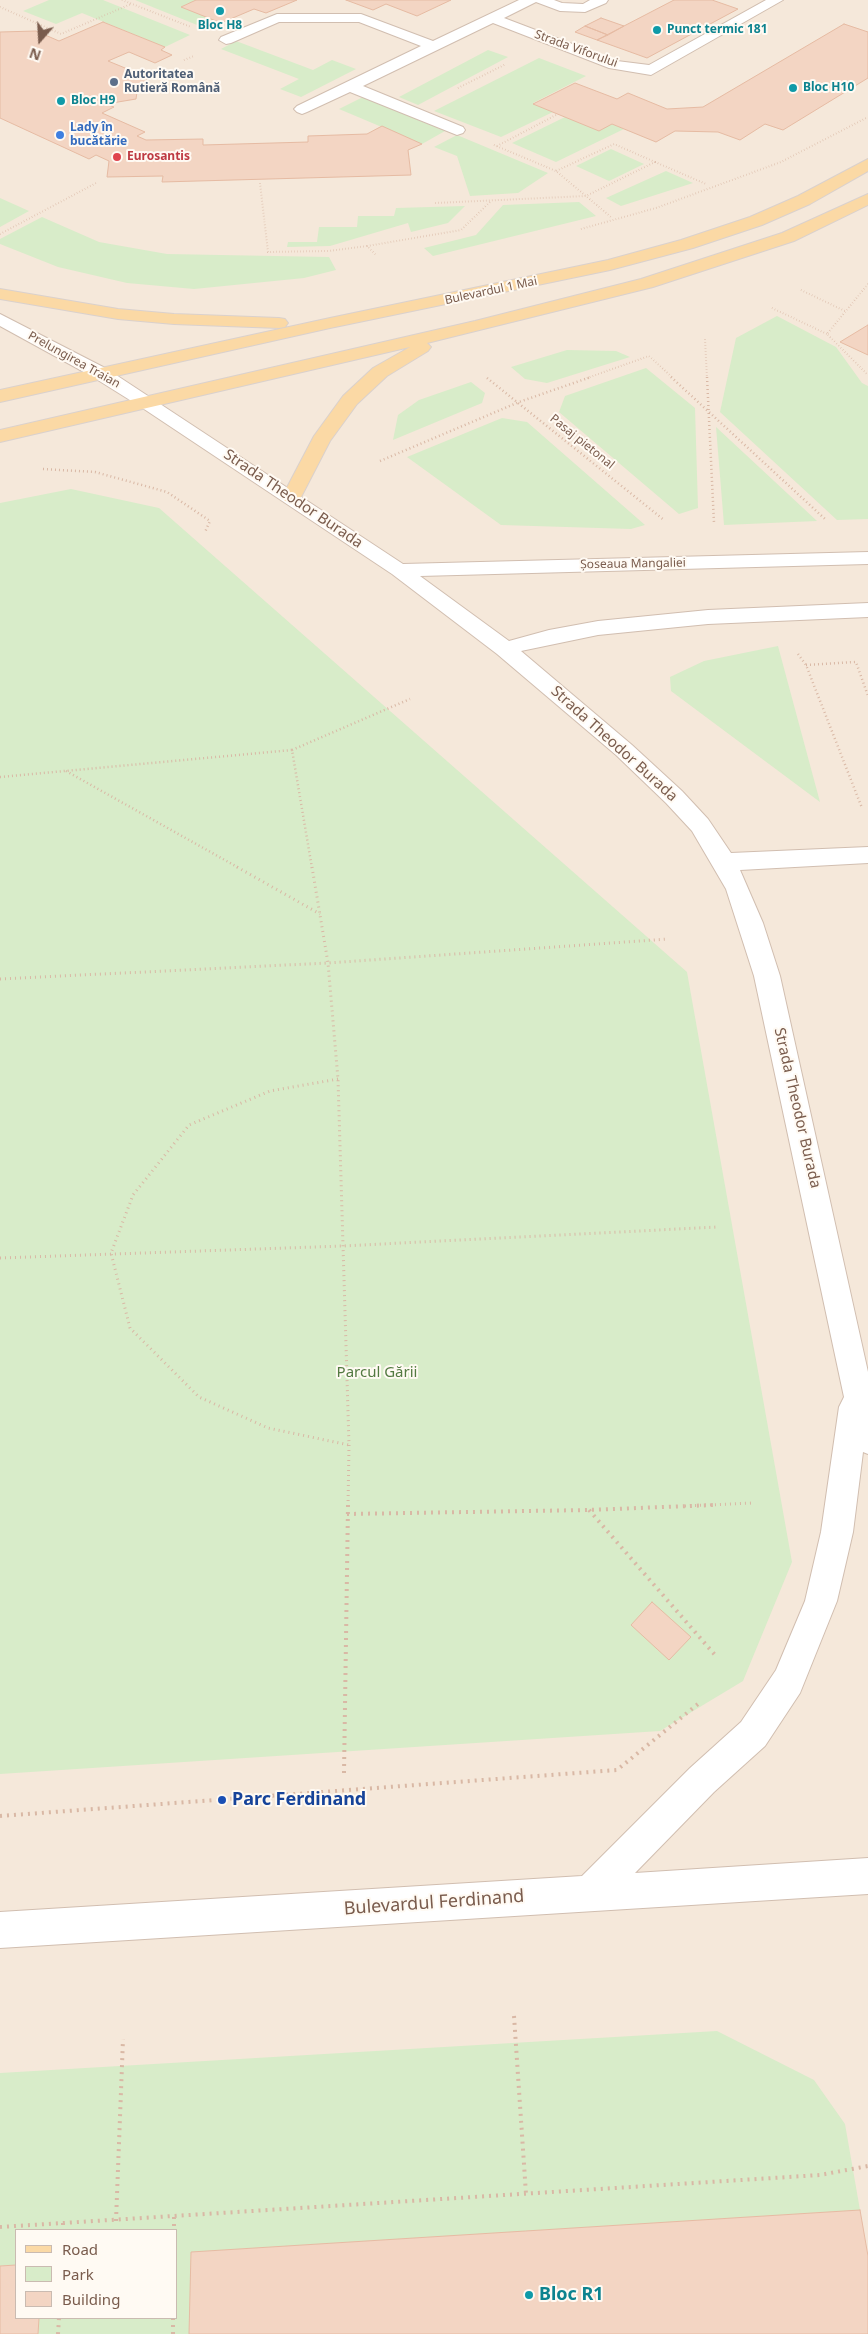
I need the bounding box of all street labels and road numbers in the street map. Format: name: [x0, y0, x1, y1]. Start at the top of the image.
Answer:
street label: Strada Viforului: [533, 27, 619, 71]
street label: Bulevardul 1 Mai: [443, 274, 539, 308]
street label: Prelungirea Traian: [25, 329, 123, 391]
street label: Pasaj pietonal: [547, 412, 617, 472]
street label: Strada Theodor Burada: [220, 446, 366, 552]
street label: Șoseaua Mangaliei: [580, 556, 686, 572]
street label: Strada Theodor Burada: [547, 682, 681, 806]
street label: Strada Theodor Burada: [770, 1026, 824, 1190]
street label: Bulevardul Ferdinand: [343, 1886, 525, 1920]

